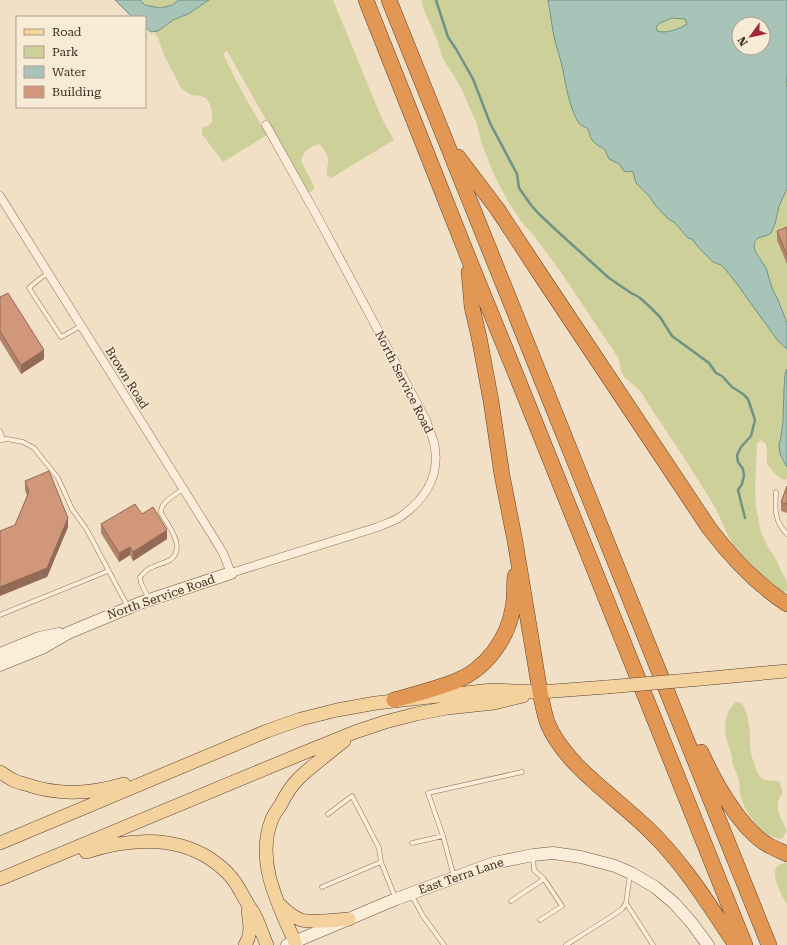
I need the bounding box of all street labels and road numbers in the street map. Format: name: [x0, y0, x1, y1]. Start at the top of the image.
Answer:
street label: North Service Road: [372, 328, 436, 436]
street label: Brown Road: [102, 345, 152, 412]
street label: North Service Road: [105, 572, 217, 622]
street label: East Terra Lane: [417, 855, 506, 897]

